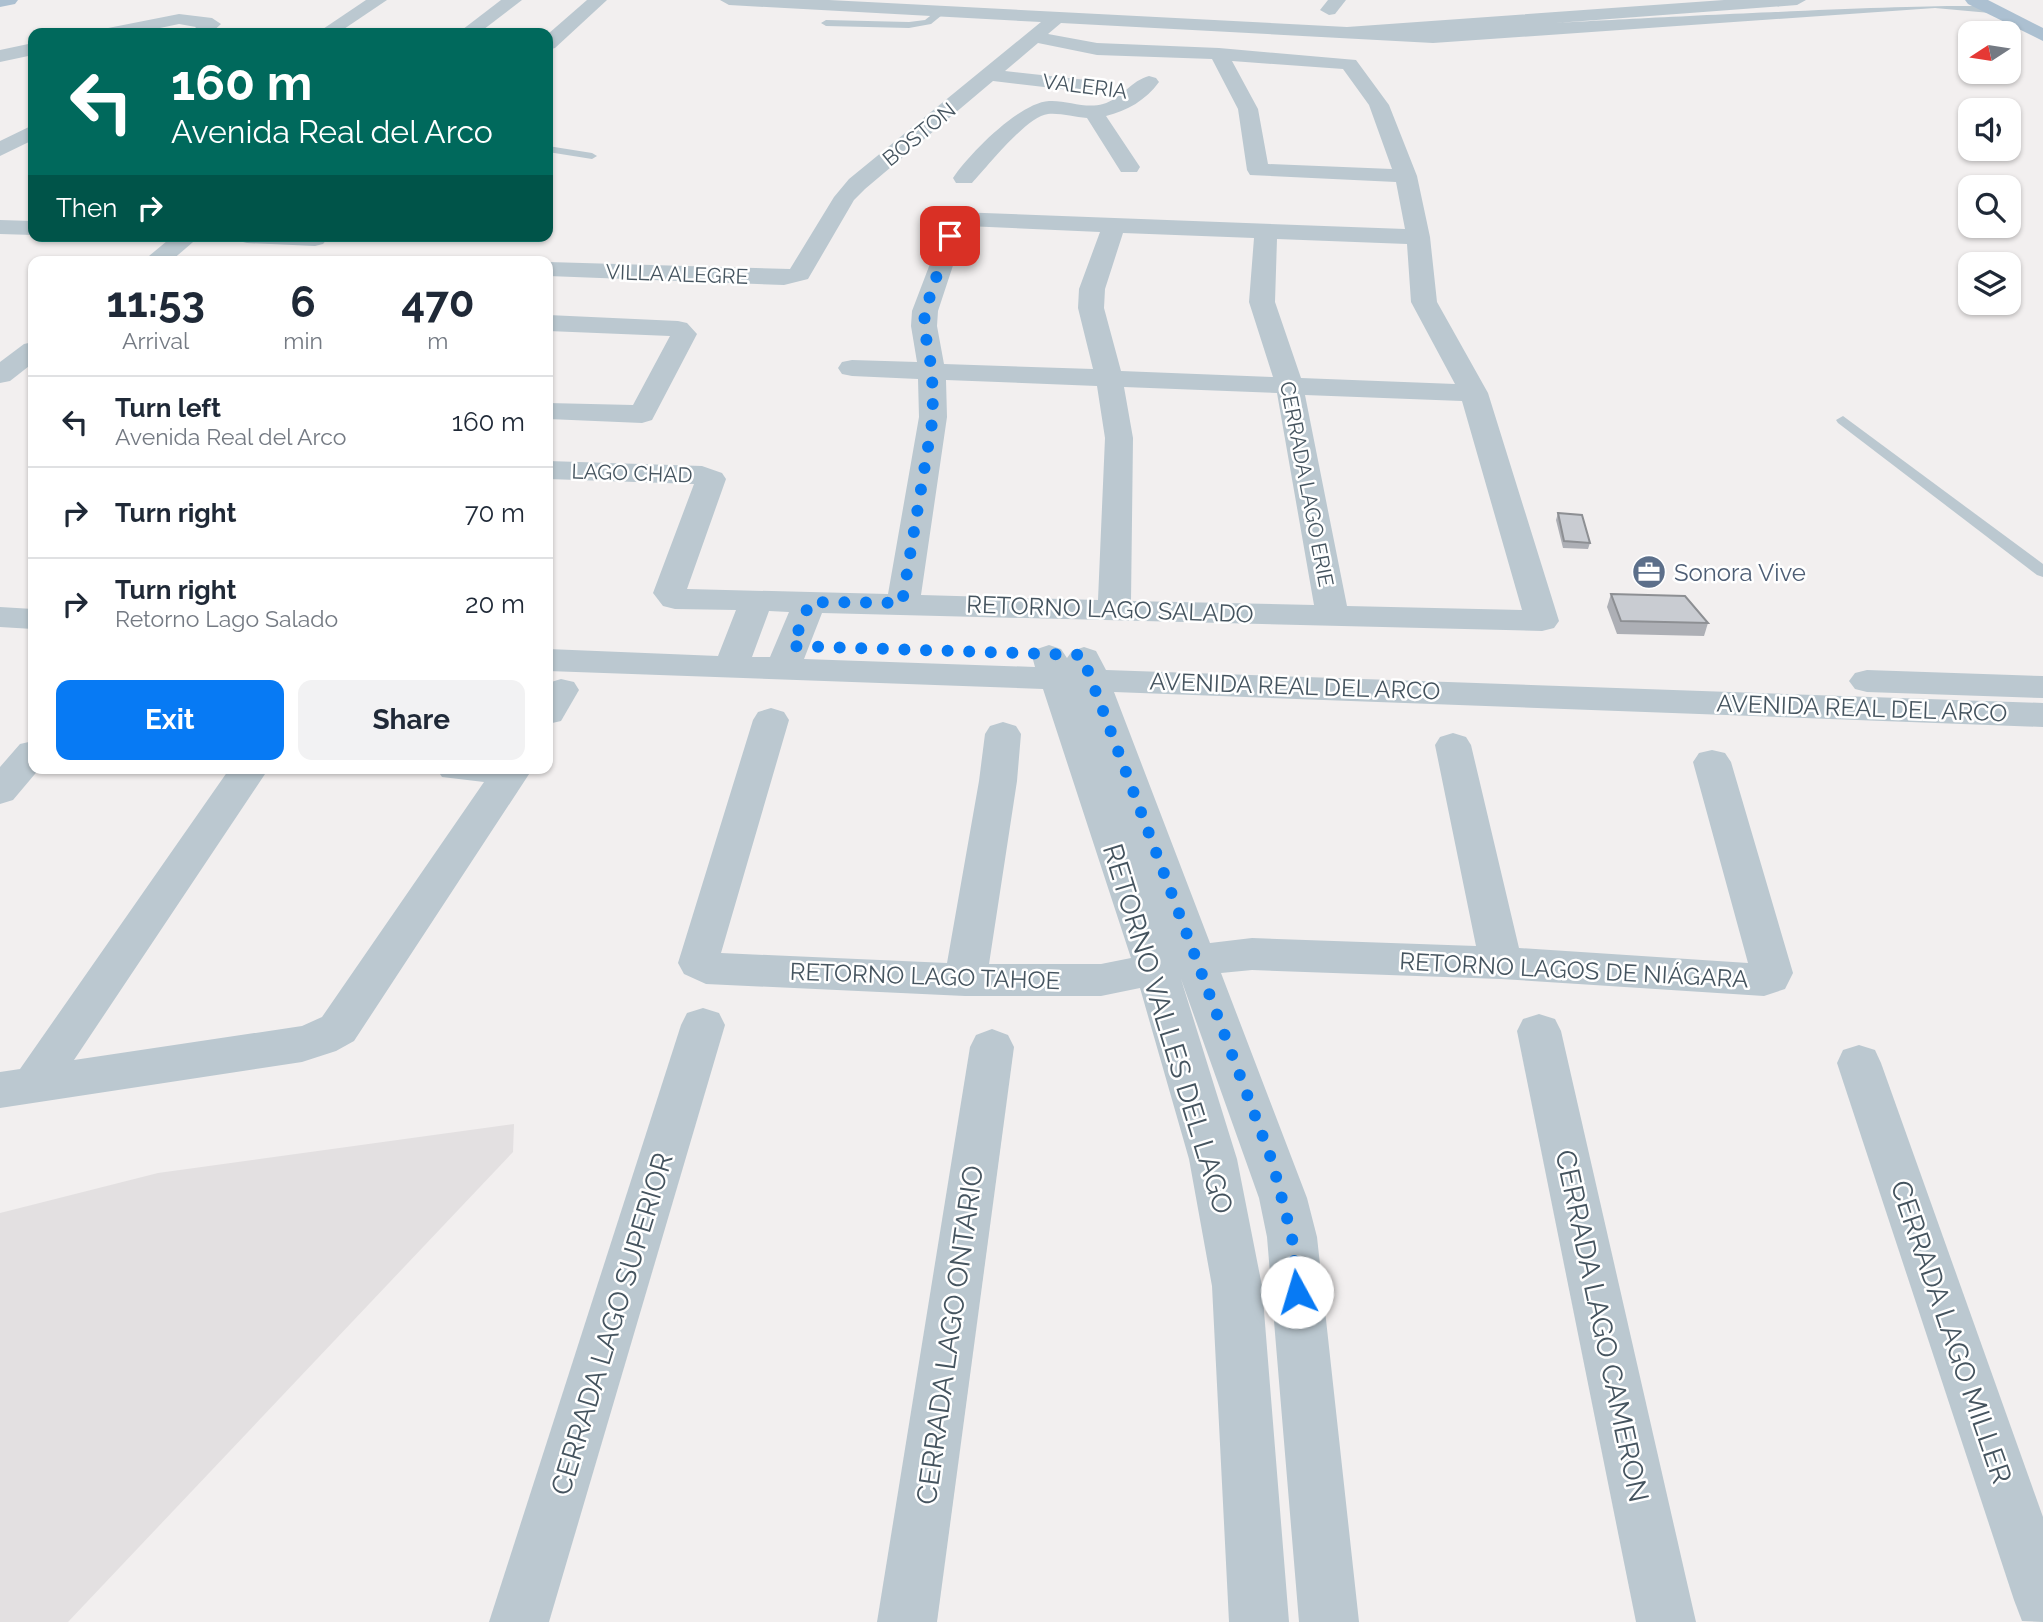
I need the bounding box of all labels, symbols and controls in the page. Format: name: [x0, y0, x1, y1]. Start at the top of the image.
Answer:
north arrow: [1958, 21, 2021, 84]
map controls: [1958, 21, 2021, 315]
text: 160 m: [171, 54, 312, 111]
icon: left: [56, 56, 147, 147]
street label: VALERIA: [1041, 68, 1129, 104]
street label: BOSTON: [877, 97, 961, 171]
button: sound: [1958, 98, 2021, 161]
text: Avenida Real del Arco: [171, 113, 493, 150]
button: search: [1958, 175, 2021, 238]
icon: right: [131, 189, 169, 227]
text: Then: [56, 193, 117, 223]
pin: [920, 206, 980, 266]
icon: arrive: [931, 217, 969, 255]
button: layers: [1958, 252, 2021, 315]
street label: VILLA ALEGRE: [605, 259, 749, 289]
text: 11:53: [106, 278, 205, 327]
text: 6: [290, 278, 316, 327]
text: 470: [401, 278, 475, 327]
text: Arrival: [122, 327, 189, 354]
text: min: [283, 327, 323, 354]
text: m: [427, 327, 449, 354]
street label: CERRADA LAGO ERIE: [1275, 379, 1339, 589]
text: Turn left: [115, 393, 221, 423]
icon: left: [56, 403, 94, 441]
text: 160 m: [452, 407, 525, 437]
text: Avenida Real del Arco: [115, 423, 346, 450]
street label: LAGO CHAD: [571, 458, 693, 488]
icon: right: [56, 494, 94, 532]
text: Turn right: [115, 498, 236, 528]
text: 70 m: [465, 498, 525, 528]
office icon: Sonora Vive: [1630, 553, 1668, 591]
place label: Sonora Vive: [1674, 558, 1806, 587]
text: Turn right: [115, 575, 236, 605]
icon: right: [56, 585, 94, 623]
text: 20 m: [465, 589, 525, 619]
street label: RETORNO LAGO SALADO: [966, 589, 1254, 629]
text: Retorno Lago Salado: [115, 605, 338, 632]
street label: AVENIDA REAL DEL ARCO: [1149, 666, 1441, 706]
button: Exit: [56, 680, 284, 760]
button: Share: [298, 680, 525, 760]
street label: AVENIDA REAL DEL ARCO: [1716, 688, 2008, 728]
street label: RETORNO VALLES DEL LAGO: [1096, 840, 1240, 1218]
street label: RETORNO LAGOS DE NIÁGARA: [1399, 946, 1749, 994]
street label: RETORNO LAGO TAHOE: [789, 957, 1061, 995]
street label: CERRADA LAGO CAMERON: [1549, 1147, 1655, 1505]
street label: CERRADA LAGO SUPERIOR: [544, 1149, 680, 1499]
street label: CERRADA LAGO ONTARIO: [910, 1163, 990, 1507]
street label: CERRADA LAGO MILLER: [1884, 1176, 2018, 1488]
position arrow: [1260, 1255, 1334, 1329]

